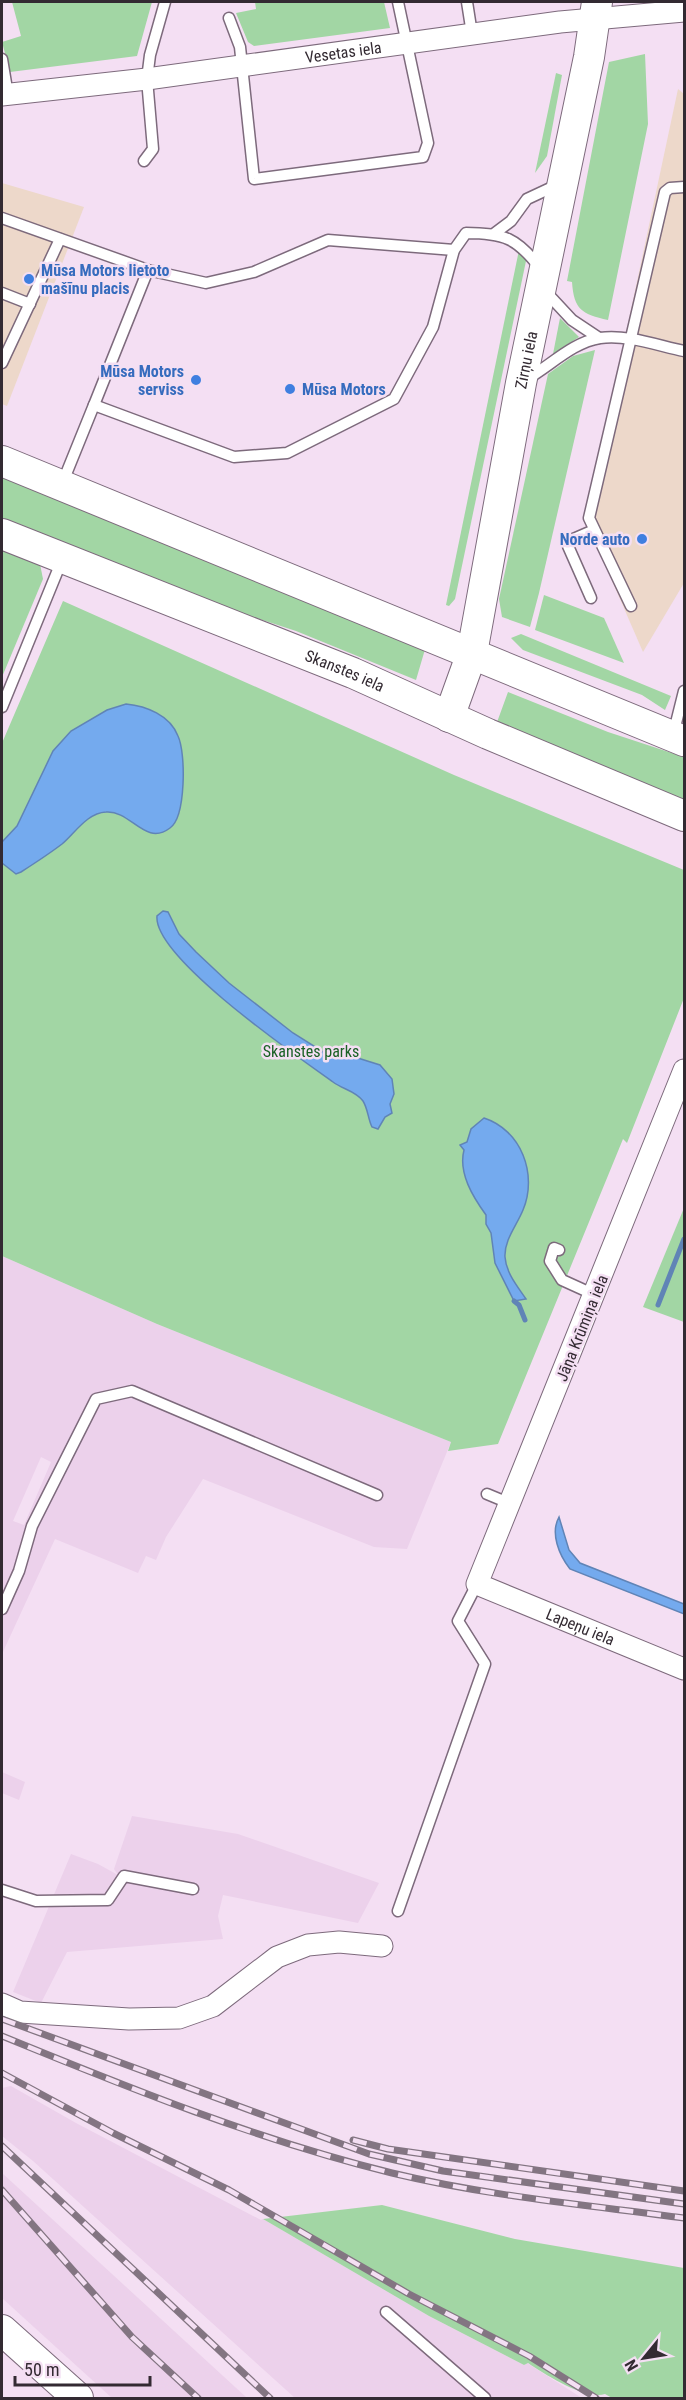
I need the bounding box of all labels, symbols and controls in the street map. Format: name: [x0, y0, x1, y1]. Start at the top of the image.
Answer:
street label: Vesetas iela: [304, 37, 383, 67]
place label: Mūsa Motors lietoto mašīnu placis: [41, 261, 169, 298]
marker: Mūsa Motors lietoto mašīnu placis: [22, 272, 36, 286]
street label: Zirņu iela: [511, 329, 541, 390]
place label: Mūsa Motors serviss: [100, 362, 184, 399]
marker: Mūsa Motors serviss: [189, 373, 203, 387]
place label: Mūsa Motors: [302, 380, 386, 399]
marker: Mūsa Motors: [283, 382, 297, 396]
place label: Norde auto: [560, 530, 630, 549]
marker: Norde auto: [635, 532, 649, 546]
street label: Skanstes iela: [303, 646, 387, 695]
park label: Skanstes parks: [263, 1042, 359, 1061]
street label: Jāņa Krūmiņa iela: [552, 1272, 613, 1384]
street label: Lapeņu iela: [543, 1604, 618, 1649]
north arrow: [614, 2328, 674, 2388]
scale bar: [15, 2349, 150, 2387]
text: N: [621, 2356, 642, 2374]
text: 50 m: [24, 2359, 59, 2380]

